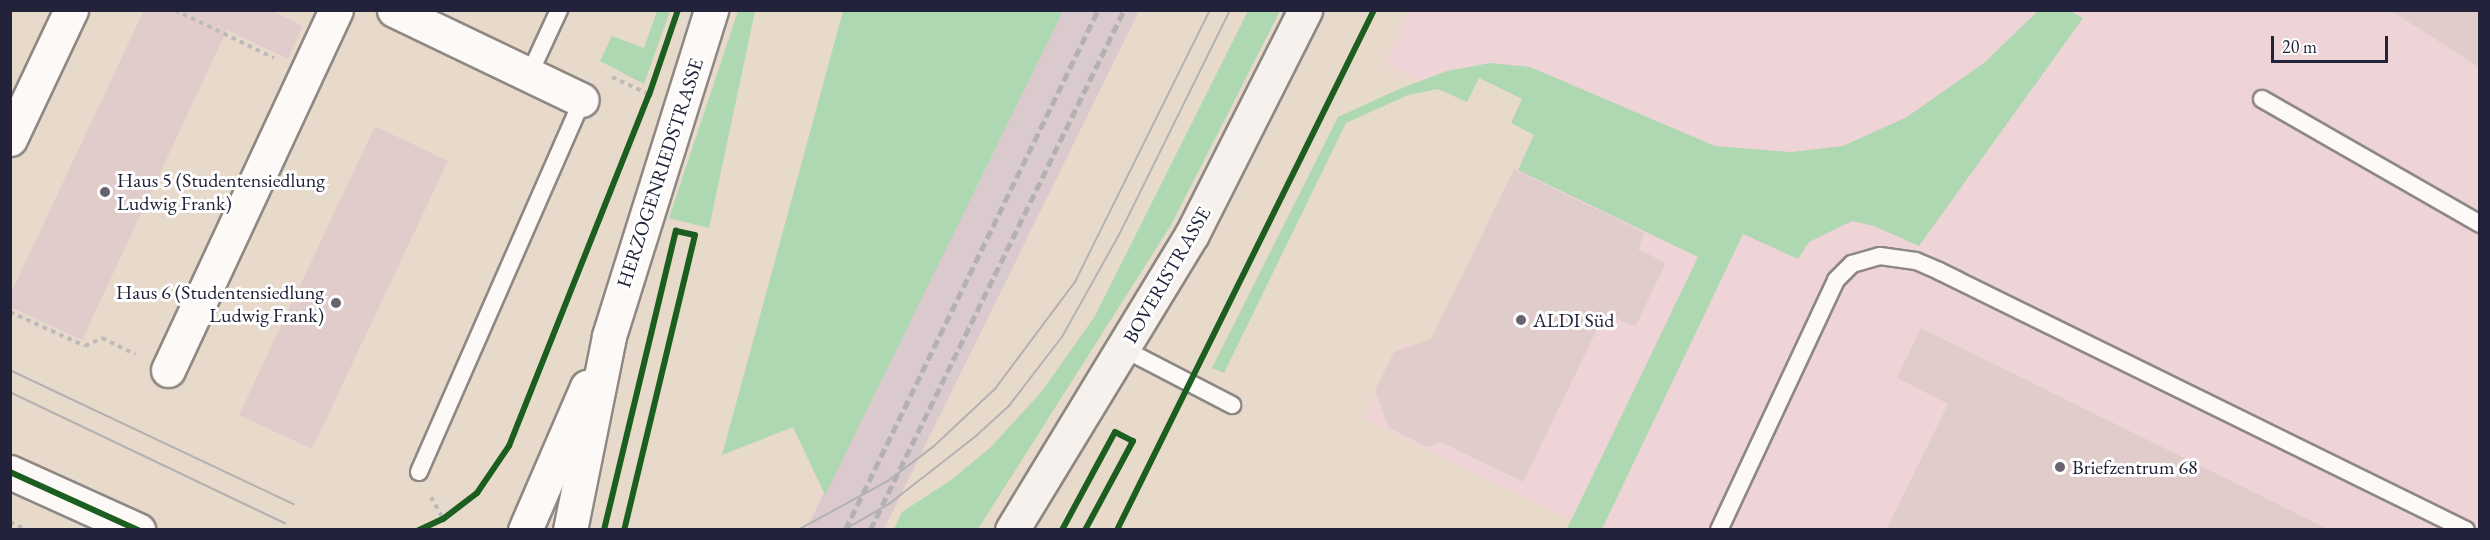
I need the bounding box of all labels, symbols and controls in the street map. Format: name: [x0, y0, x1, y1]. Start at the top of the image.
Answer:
scale bar: [2274, 24, 2391, 62]
text: 20 m: [2282, 35, 2317, 58]
street label: HERZOGENRIEDSTRASSE: [612, 55, 708, 291]
place label: Haus 5 (Studentensiedlung Ludwig Frank): [117, 168, 325, 215]
marker: Haus 5 (Studentensiedlung Ludwig Frank): [98, 185, 112, 199]
street label: BOVERISTRASSE: [1118, 203, 1216, 347]
place label: Haus 6 (Studentensiedlung Ludwig Frank): [116, 280, 324, 327]
marker: Haus 6 (Studentensiedlung Ludwig Frank): [329, 296, 343, 310]
place label: ALDI Süd: [1533, 308, 1614, 332]
marker: ALDI Süd: [1514, 313, 1528, 327]
place label: Briefzentrum 68: [2072, 455, 2198, 479]
marker: Briefzentrum 68: [2053, 460, 2067, 474]

